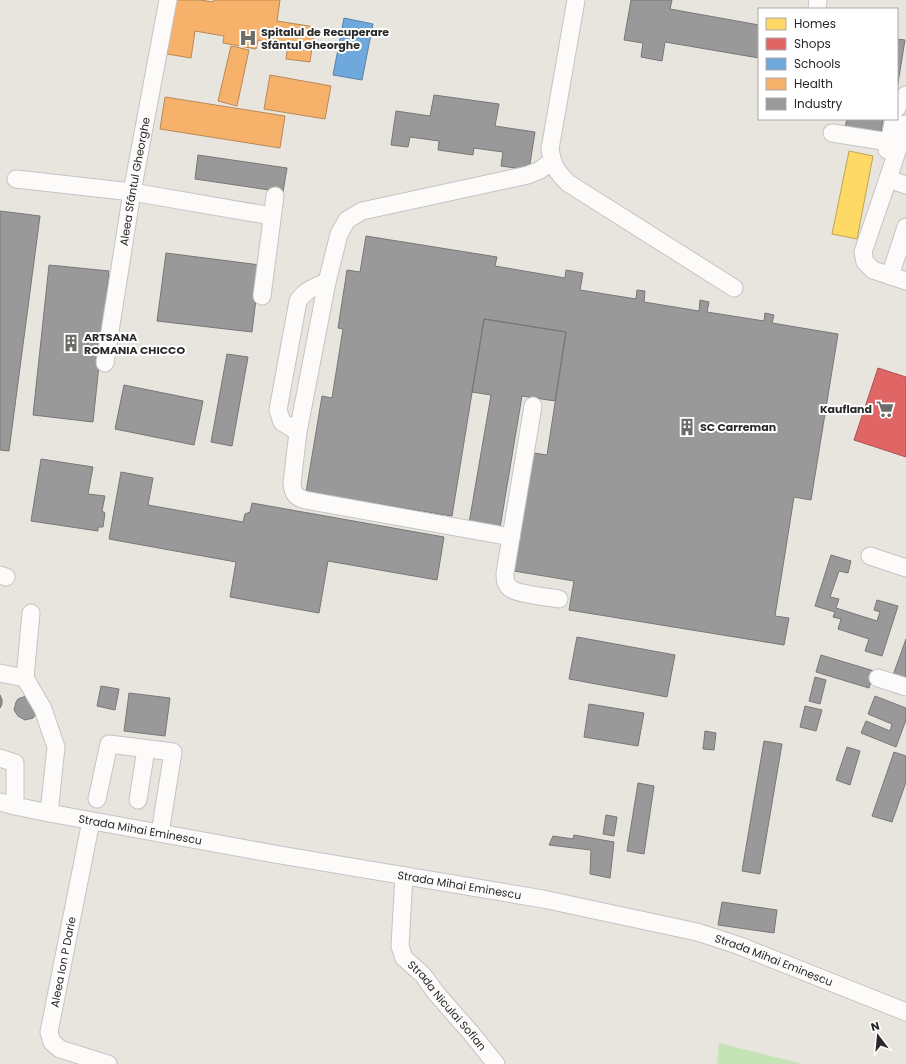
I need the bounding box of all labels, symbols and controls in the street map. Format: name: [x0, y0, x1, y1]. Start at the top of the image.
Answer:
legend: [758, 8, 898, 120]
text: Homes: [794, 15, 836, 32]
place label: Spitalul de Recuperare Sfântul Gheorghe: [261, 24, 389, 53]
hospital icon: Spitalul de Recuperare Sfântul Gheorghe: [238, 28, 258, 48]
text: Shops: [794, 35, 831, 52]
text: Schools: [794, 55, 841, 72]
text: Health: [794, 75, 833, 92]
text: Industry: [794, 95, 843, 112]
street label: Aleea Sfântul Gheorghe: [116, 116, 154, 247]
place label: ARTSANA ROMANIA CHICCO: [84, 329, 185, 358]
building icon: ARTSANA ROMANIA CHICCO: [61, 333, 81, 353]
supermarket icon: Kaufland: [875, 399, 895, 419]
place label: Kaufland: [820, 401, 872, 417]
building icon: SC Carreman: [677, 417, 697, 437]
place label: SC Carreman: [700, 419, 776, 435]
street label: Strada Mihai Eminescu: [77, 811, 203, 849]
street label: Strada Mihai Eminescu: [396, 867, 523, 903]
street label: Aleea Ion P Darie: [46, 915, 80, 1009]
street label: Strada Mihai Eminescu: [713, 930, 835, 990]
street label: Strada Niculai Sofian: [404, 957, 490, 1054]
north arrow: [858, 1016, 898, 1056]
text: N: [869, 1018, 881, 1035]

